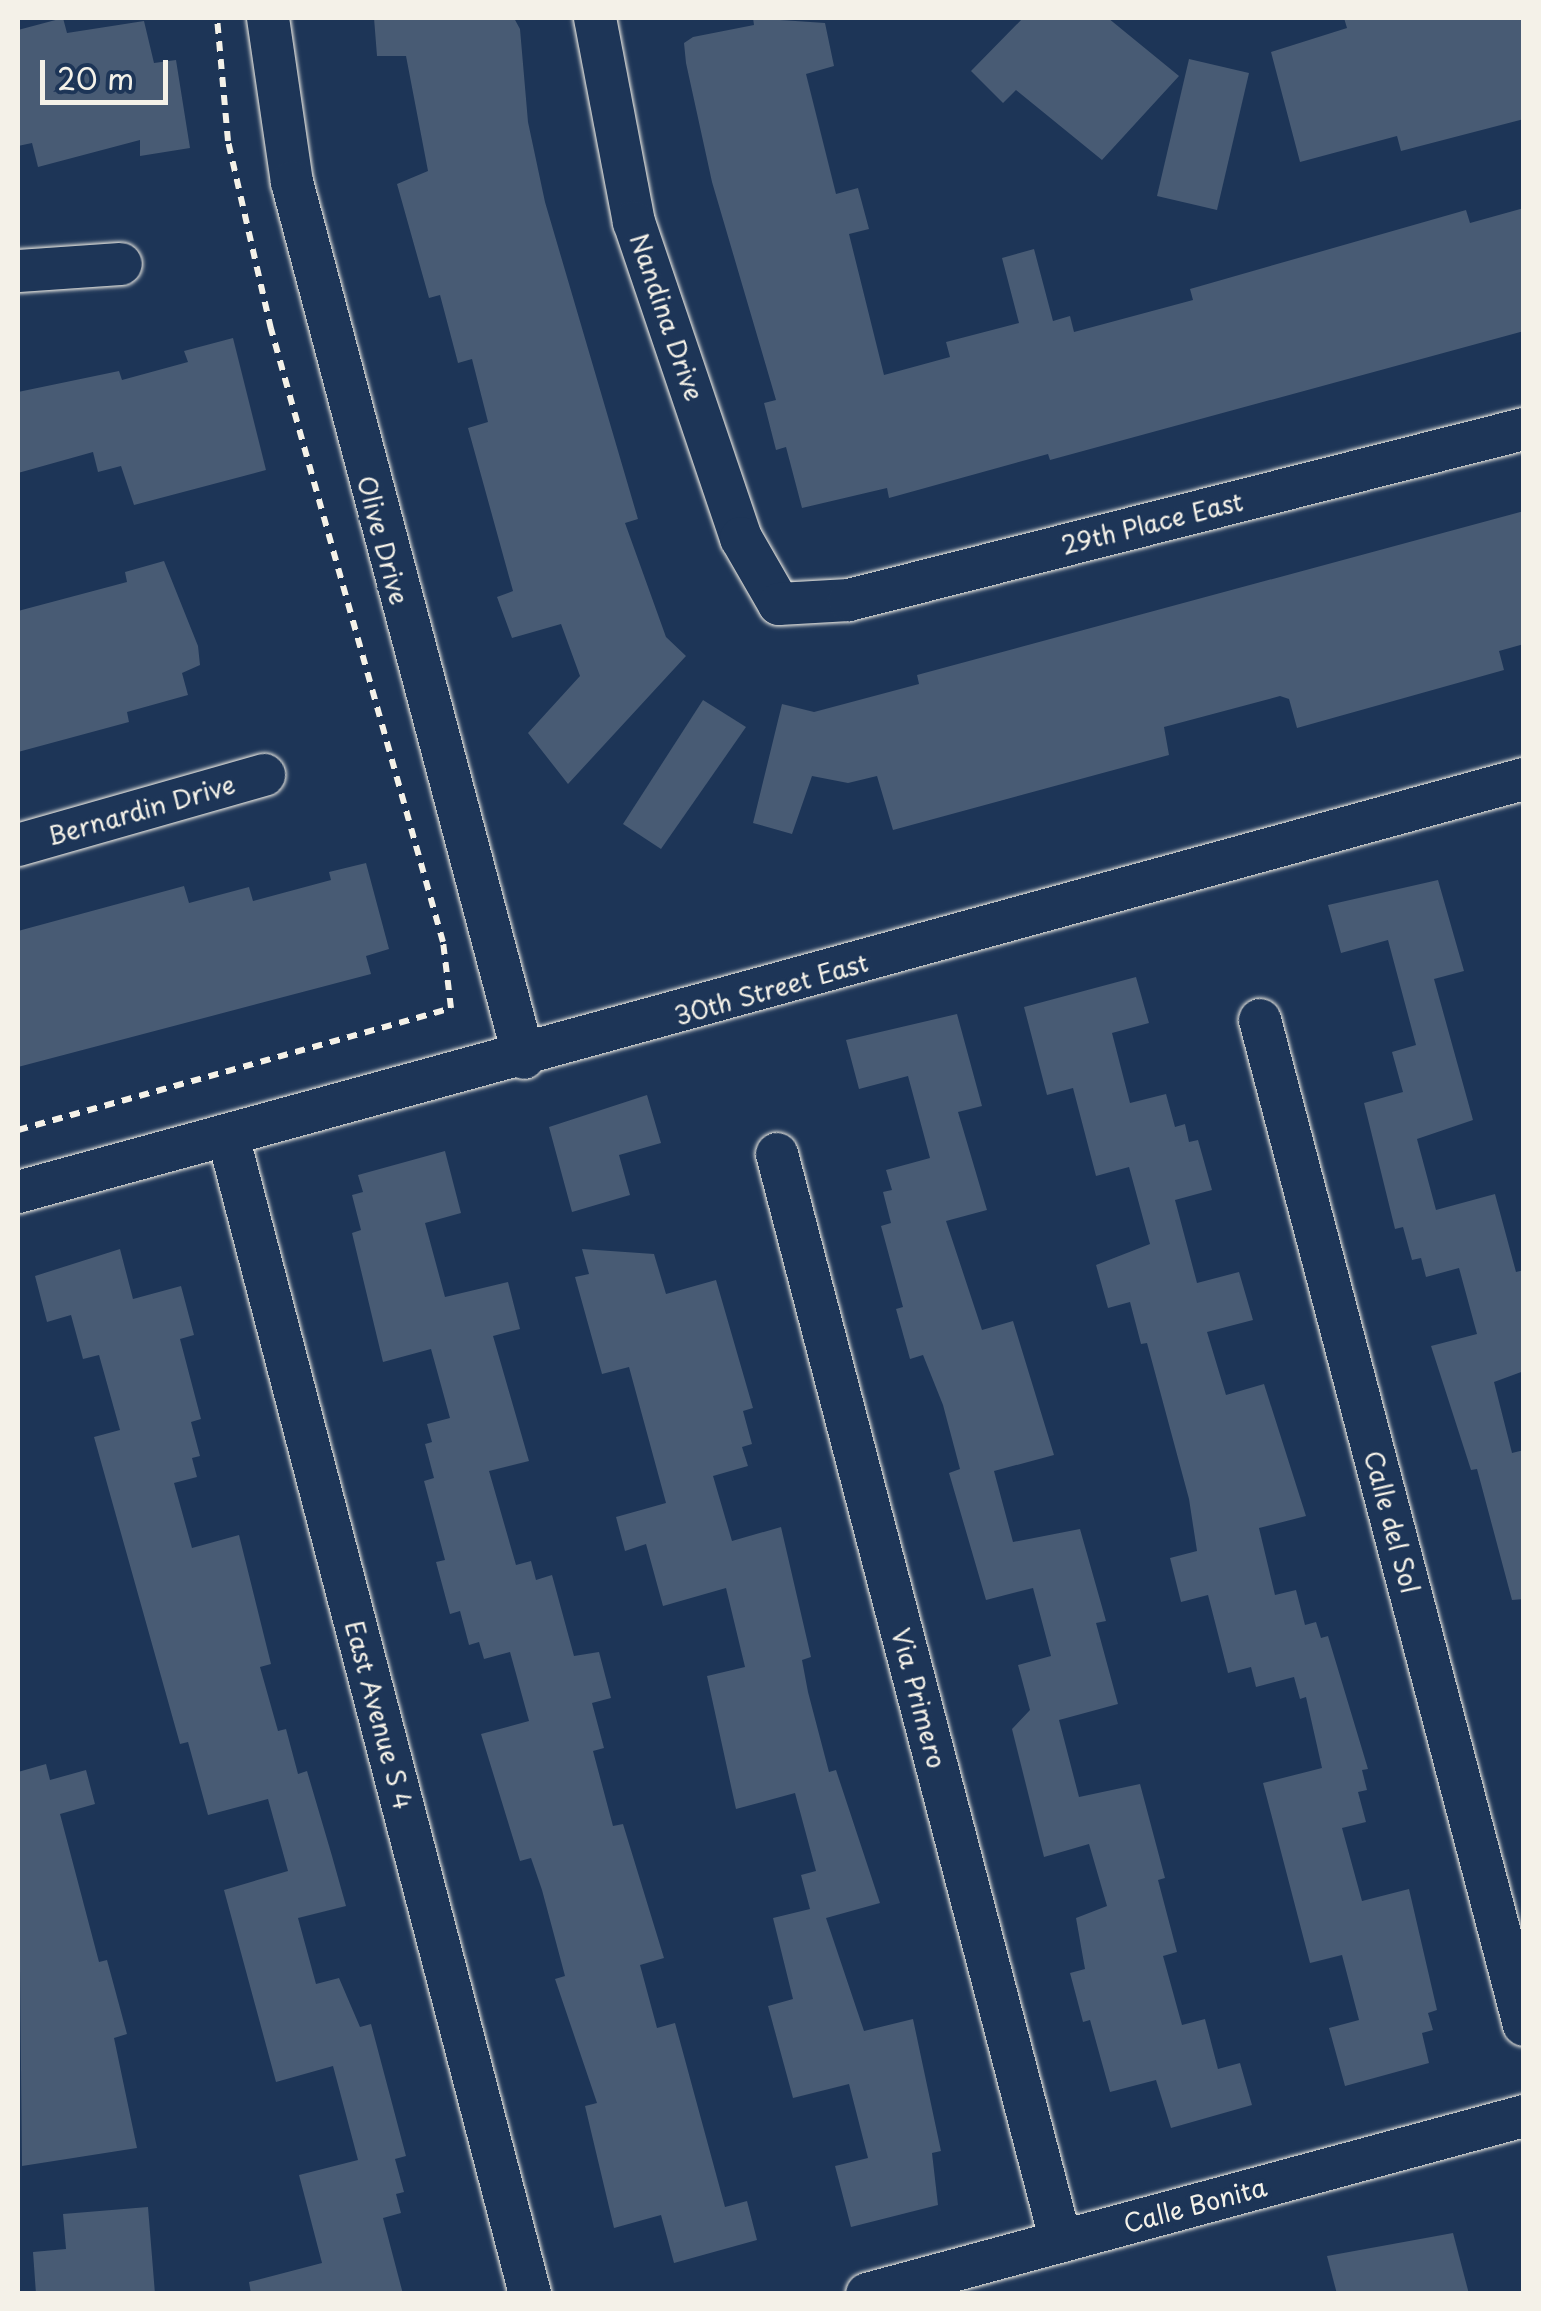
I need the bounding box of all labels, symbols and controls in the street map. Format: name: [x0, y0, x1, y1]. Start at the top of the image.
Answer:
scale bar: [45, 40, 172, 102]
text: 20 m: [57, 55, 134, 100]
street label: Nandina Drive: [624, 229, 710, 405]
street label: Olive Drive: [351, 472, 415, 608]
street label: 29th Place East: [1058, 486, 1246, 560]
street label: Bernardin Drive: [44, 769, 238, 851]
street label: 30th Street East: [670, 947, 872, 1031]
street label: Calle del Sol: [1358, 1447, 1426, 1597]
street label: East Avenue S 4: [339, 1617, 419, 1813]
street label: Via Primero: [886, 1626, 952, 1770]
street label: Calle Bonita: [1120, 2171, 1270, 2239]

